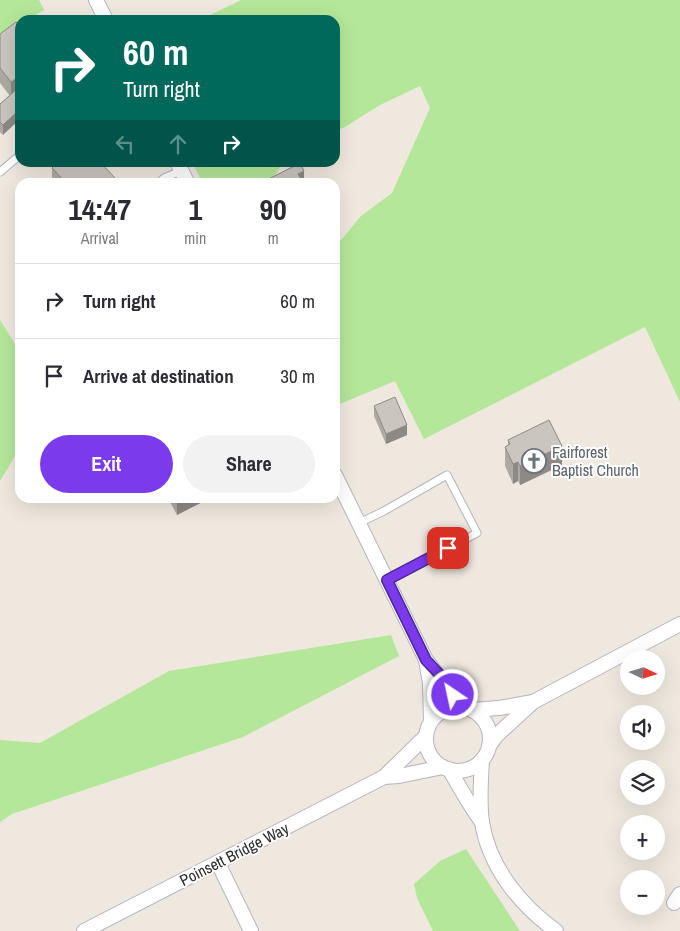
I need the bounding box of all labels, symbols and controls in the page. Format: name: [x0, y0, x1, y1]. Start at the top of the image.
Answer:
text: 60 m: [123, 29, 188, 76]
icon: right: [40, 35, 105, 100]
text: Turn right: [123, 74, 200, 104]
icon: left: [111, 130, 139, 158]
icon: ahead: [164, 130, 192, 158]
icon: right: [217, 130, 245, 158]
text: 14:47: [68, 189, 131, 229]
text: 1: [188, 189, 202, 229]
text: 90: [259, 189, 287, 229]
text: Arrival: [81, 227, 119, 249]
text: min: [184, 227, 206, 249]
text: m: [268, 227, 279, 249]
icon: right: [40, 287, 68, 315]
text: Turn right: [83, 288, 155, 314]
text: 60 m: [280, 288, 315, 314]
icon: arrive: [40, 362, 68, 390]
text: Arrive at destination: [83, 363, 234, 389]
text: 30 m: [280, 363, 315, 389]
button: Exit: [40, 435, 173, 493]
button: Share: [183, 435, 315, 493]
place label: Fairforest Baptist Church: [552, 441, 639, 481]
church icon: Fairforest Baptist Church: [521, 448, 547, 474]
pin: [427, 527, 469, 569]
icon: arrive: [434, 534, 462, 562]
north arrow: [620, 650, 665, 695]
map controls: [620, 650, 665, 915]
position arrow: [426, 668, 478, 720]
button: sound: [620, 705, 665, 750]
button: layers: [620, 760, 665, 805]
button: +: [620, 815, 665, 860]
street label: Poinsett Bridge Way: [176, 817, 293, 891]
button: −: [620, 870, 665, 915]

